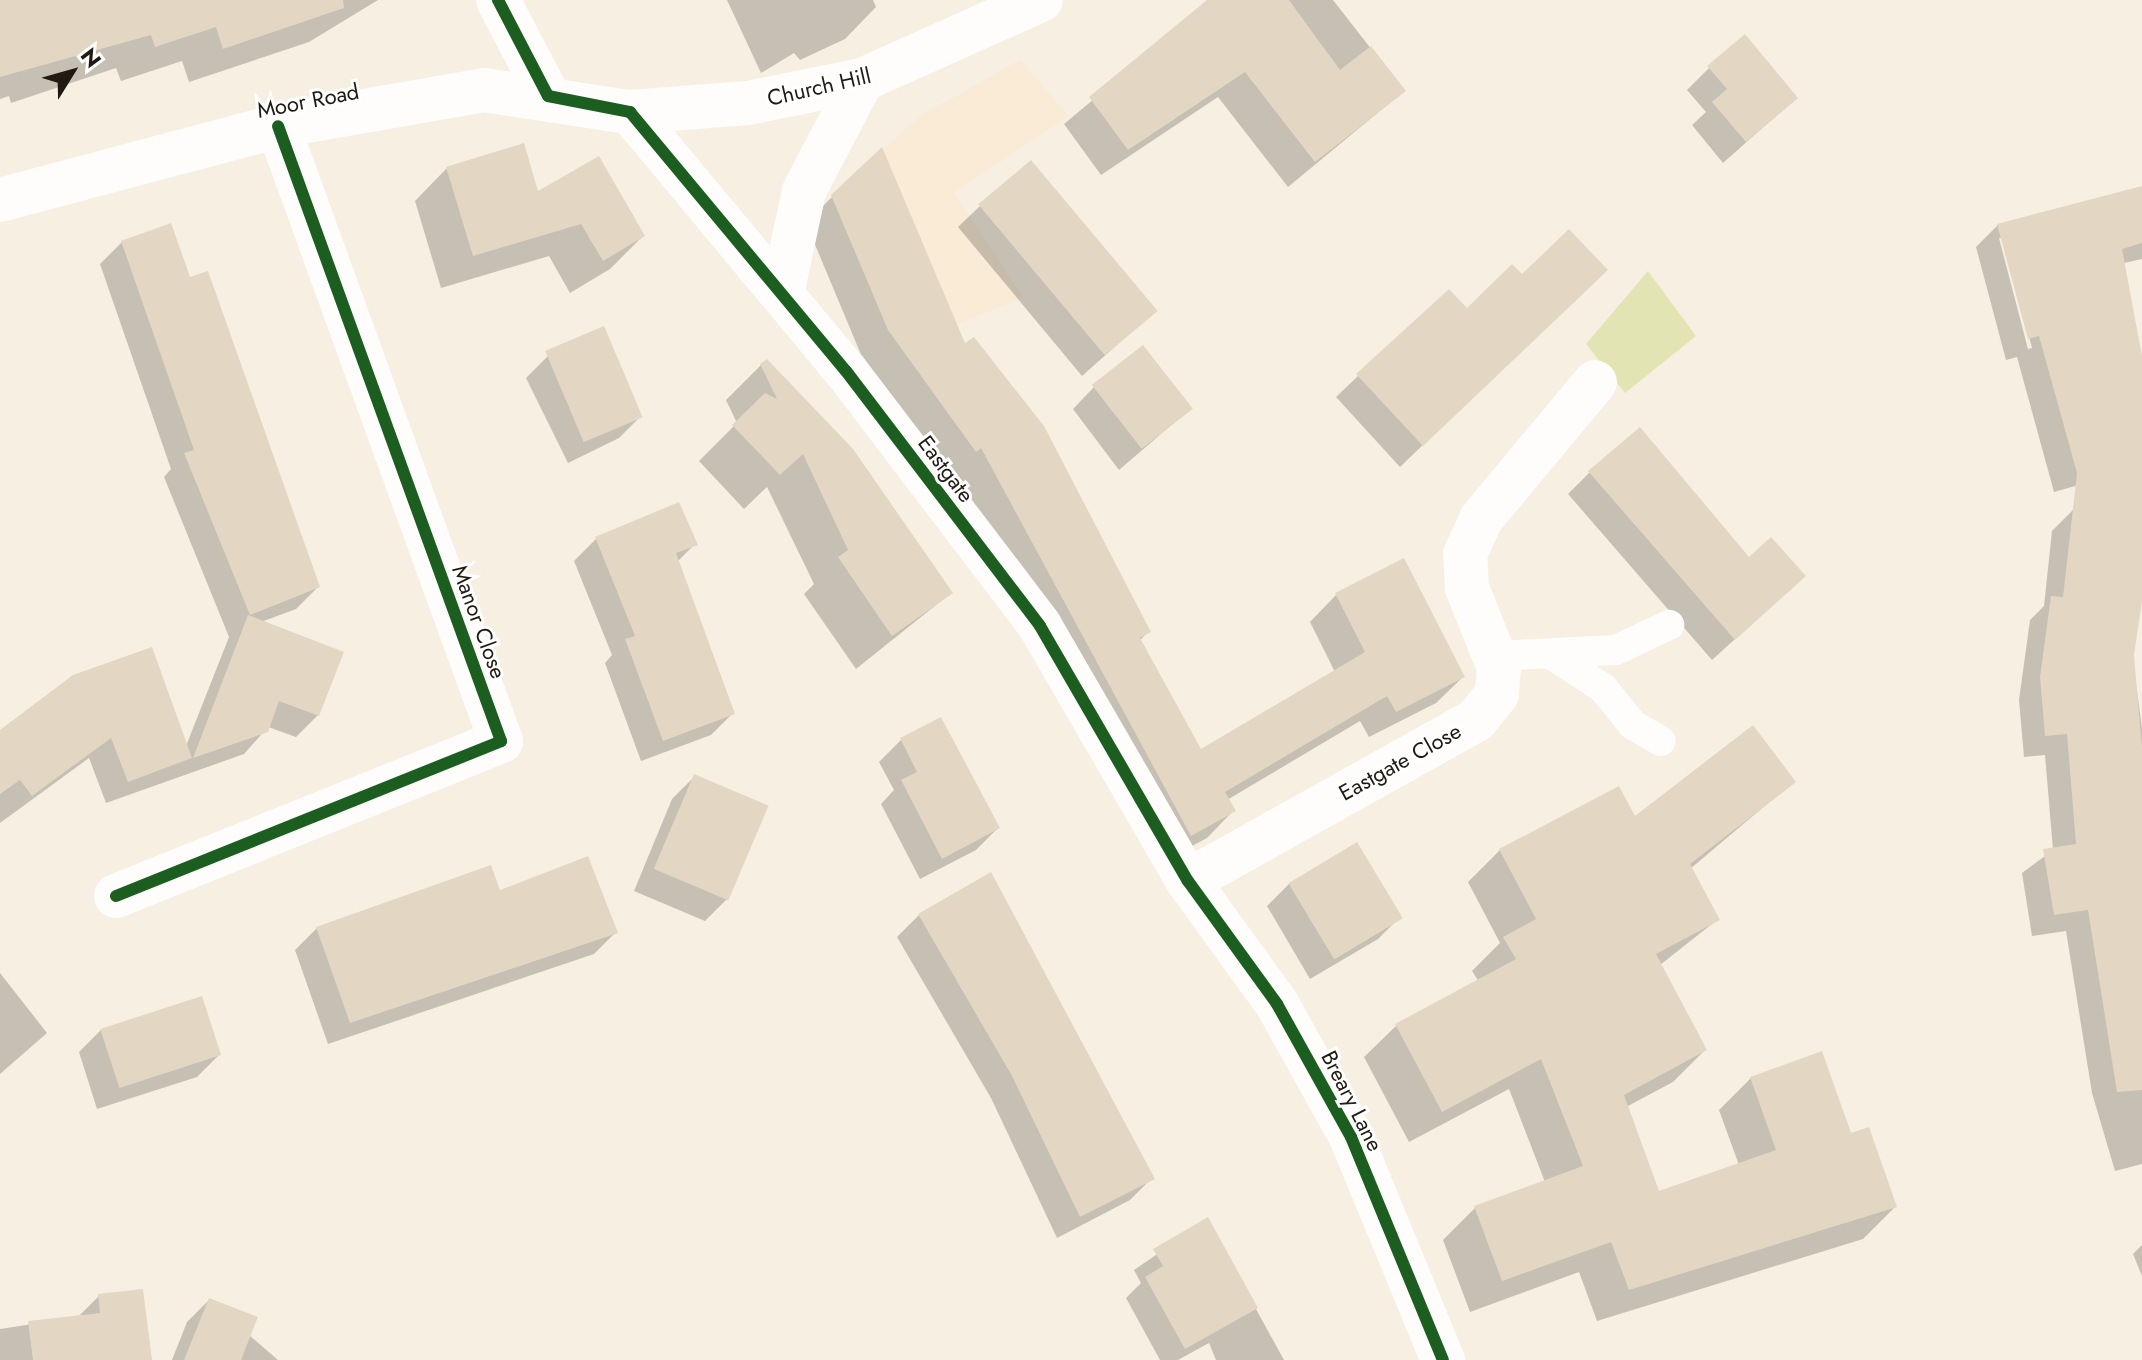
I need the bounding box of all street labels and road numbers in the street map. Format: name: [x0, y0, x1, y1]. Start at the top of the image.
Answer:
street label: Church Hill: [765, 62, 873, 112]
street label: Moor Road: [255, 78, 361, 124]
street label: Eastgate: [912, 430, 980, 508]
street label: Manor Close: [446, 562, 512, 682]
street label: Eastgate Close: [1334, 718, 1466, 806]
street label: Breary Lane: [1315, 1046, 1389, 1156]

